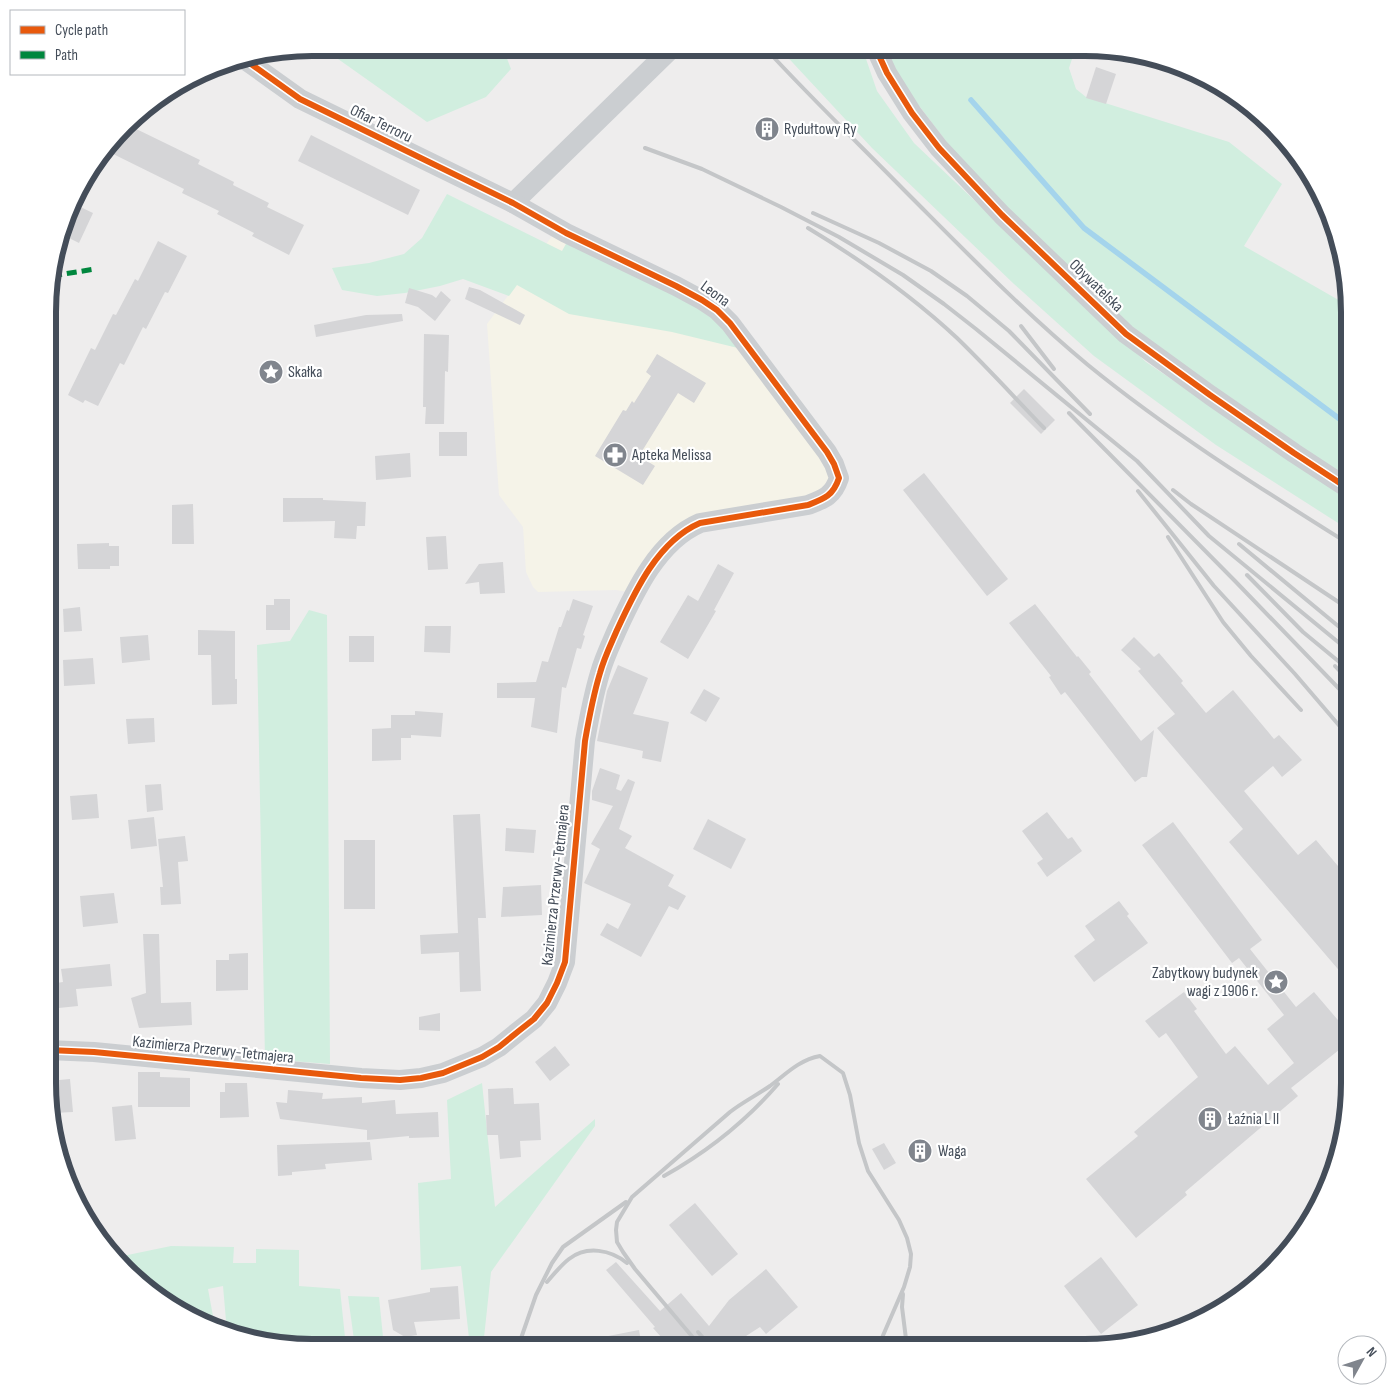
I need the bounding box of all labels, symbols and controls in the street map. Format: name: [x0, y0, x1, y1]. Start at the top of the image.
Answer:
legend: [10, 10, 185, 75]
text: Cycle path: [55, 21, 108, 40]
text: Path: [55, 46, 78, 65]
street label: Ofiar Terroru: [347, 101, 415, 147]
building icon: Rydułtowy Ry: [754, 116, 780, 142]
place label: Rydułtowy Ry: [784, 120, 856, 139]
street label: Obywatelska: [1065, 256, 1127, 316]
street label: Leona: [697, 277, 733, 311]
place icon: Skałka: [258, 359, 284, 385]
place label: Skałka: [288, 363, 322, 382]
pharmacy icon: Apteka Melissa: [602, 442, 628, 468]
place label: Apteka Melissa: [631, 446, 711, 465]
street label: Kazimierza Przerwy-Tetmajera: [538, 803, 574, 967]
place label: Zabytkowy budynek wagi z 1906 r.: [1152, 964, 1258, 1001]
place icon: Zabytkowy budynek wagi z 1906 r.: [1263, 969, 1289, 995]
street label: Kazimierza Przerwy-Tetmajera: [131, 1032, 295, 1068]
building icon: Łaźnia L II: [1197, 1106, 1223, 1132]
place label: Łaźnia L II: [1227, 1110, 1279, 1129]
building icon: Waga: [907, 1138, 933, 1164]
place label: Waga: [938, 1142, 966, 1161]
north arrow: [1337, 1335, 1387, 1385]
text: N: [1363, 1344, 1380, 1360]

